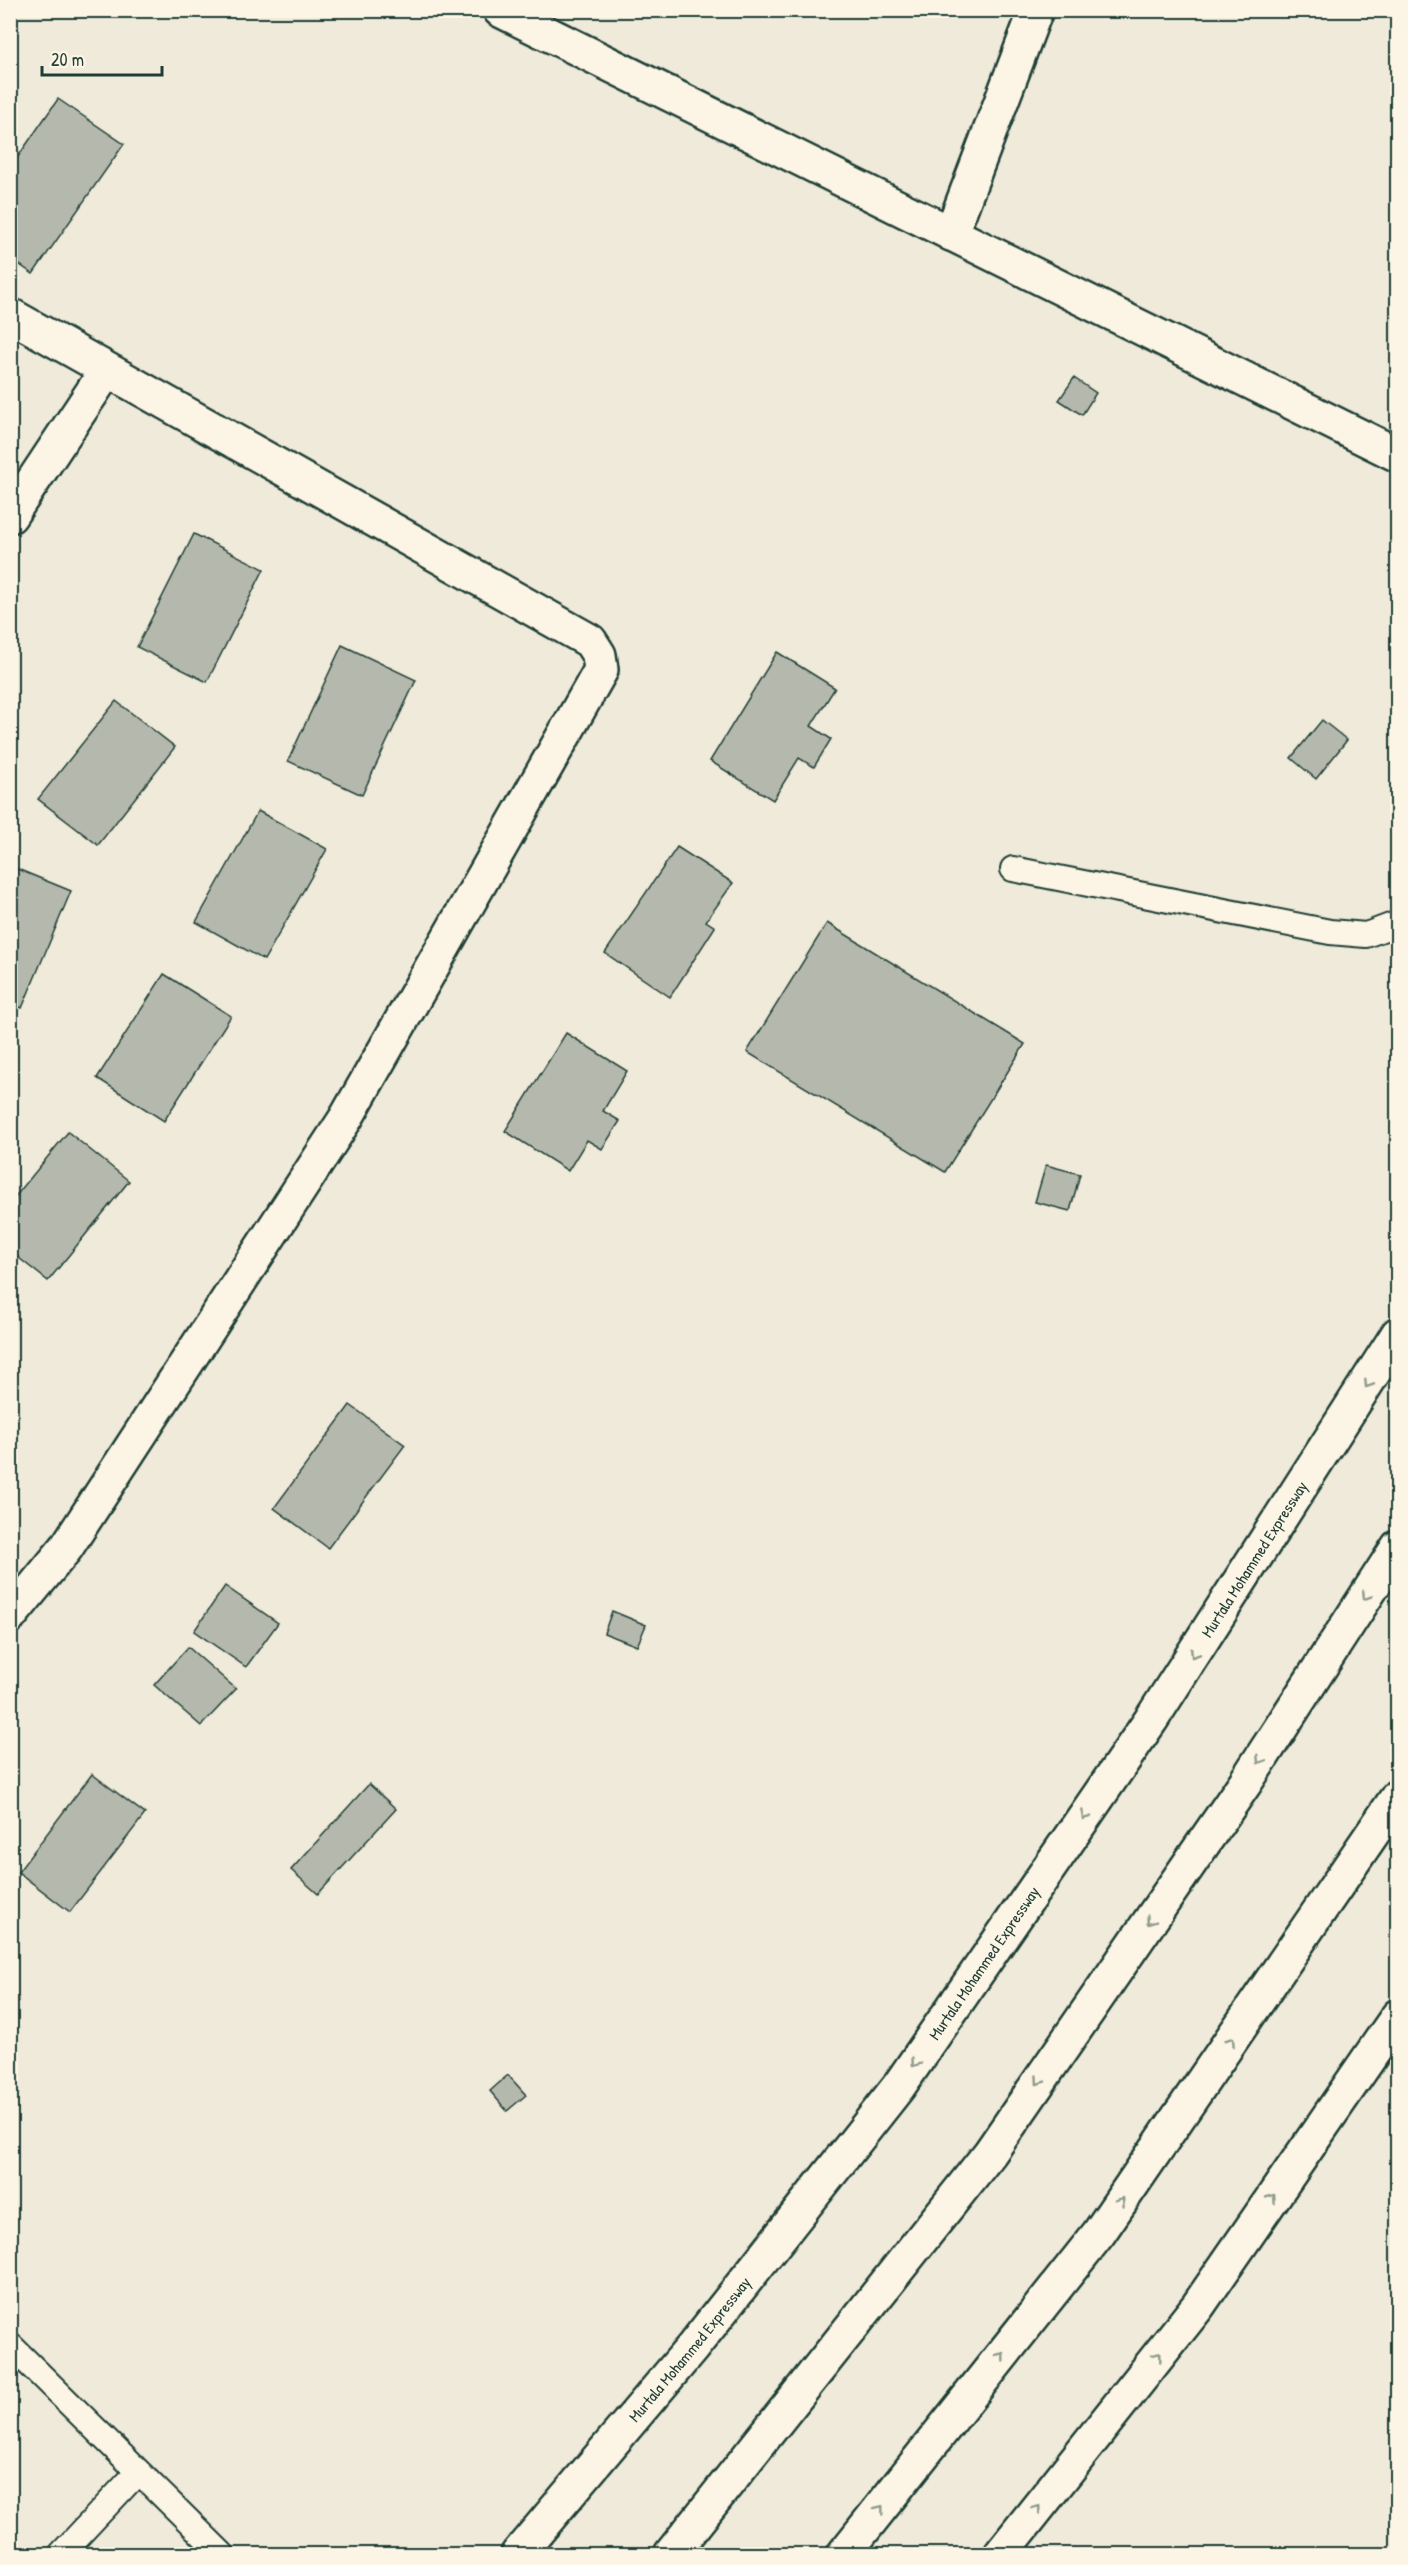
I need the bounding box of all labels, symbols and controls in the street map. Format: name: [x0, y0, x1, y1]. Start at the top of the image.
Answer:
scale bar: [42, 39, 162, 77]
text: 20 m: [51, 47, 84, 72]
one-way arrow: [1364, 1378, 1375, 1389]
street label: Murtala Mohammed Expressway: [1196, 1476, 1312, 1642]
one-way arrow: [1361, 1590, 1373, 1600]
one-way arrow: [1190, 1647, 1201, 1658]
one-way arrow: [1256, 1753, 1267, 1764]
one-way arrow: [1081, 1809, 1092, 1820]
street label: Murtala Mohammed Expressway: [923, 1882, 1044, 2044]
one-way arrow: [1146, 1914, 1157, 1925]
one-way arrow: [1224, 2037, 1235, 2048]
one-way arrow: [911, 2056, 922, 2067]
one-way arrow: [1035, 2074, 1046, 2085]
one-way arrow: [1265, 2193, 1276, 2204]
one-way arrow: [1114, 2197, 1125, 2208]
street label: Murtala Mohammed Expressway: [623, 2272, 755, 2427]
one-way arrow: [994, 2352, 1005, 2363]
one-way arrow: [1151, 2352, 1162, 2363]
one-way arrow: [873, 2504, 884, 2515]
one-way arrow: [1030, 2504, 1041, 2515]

